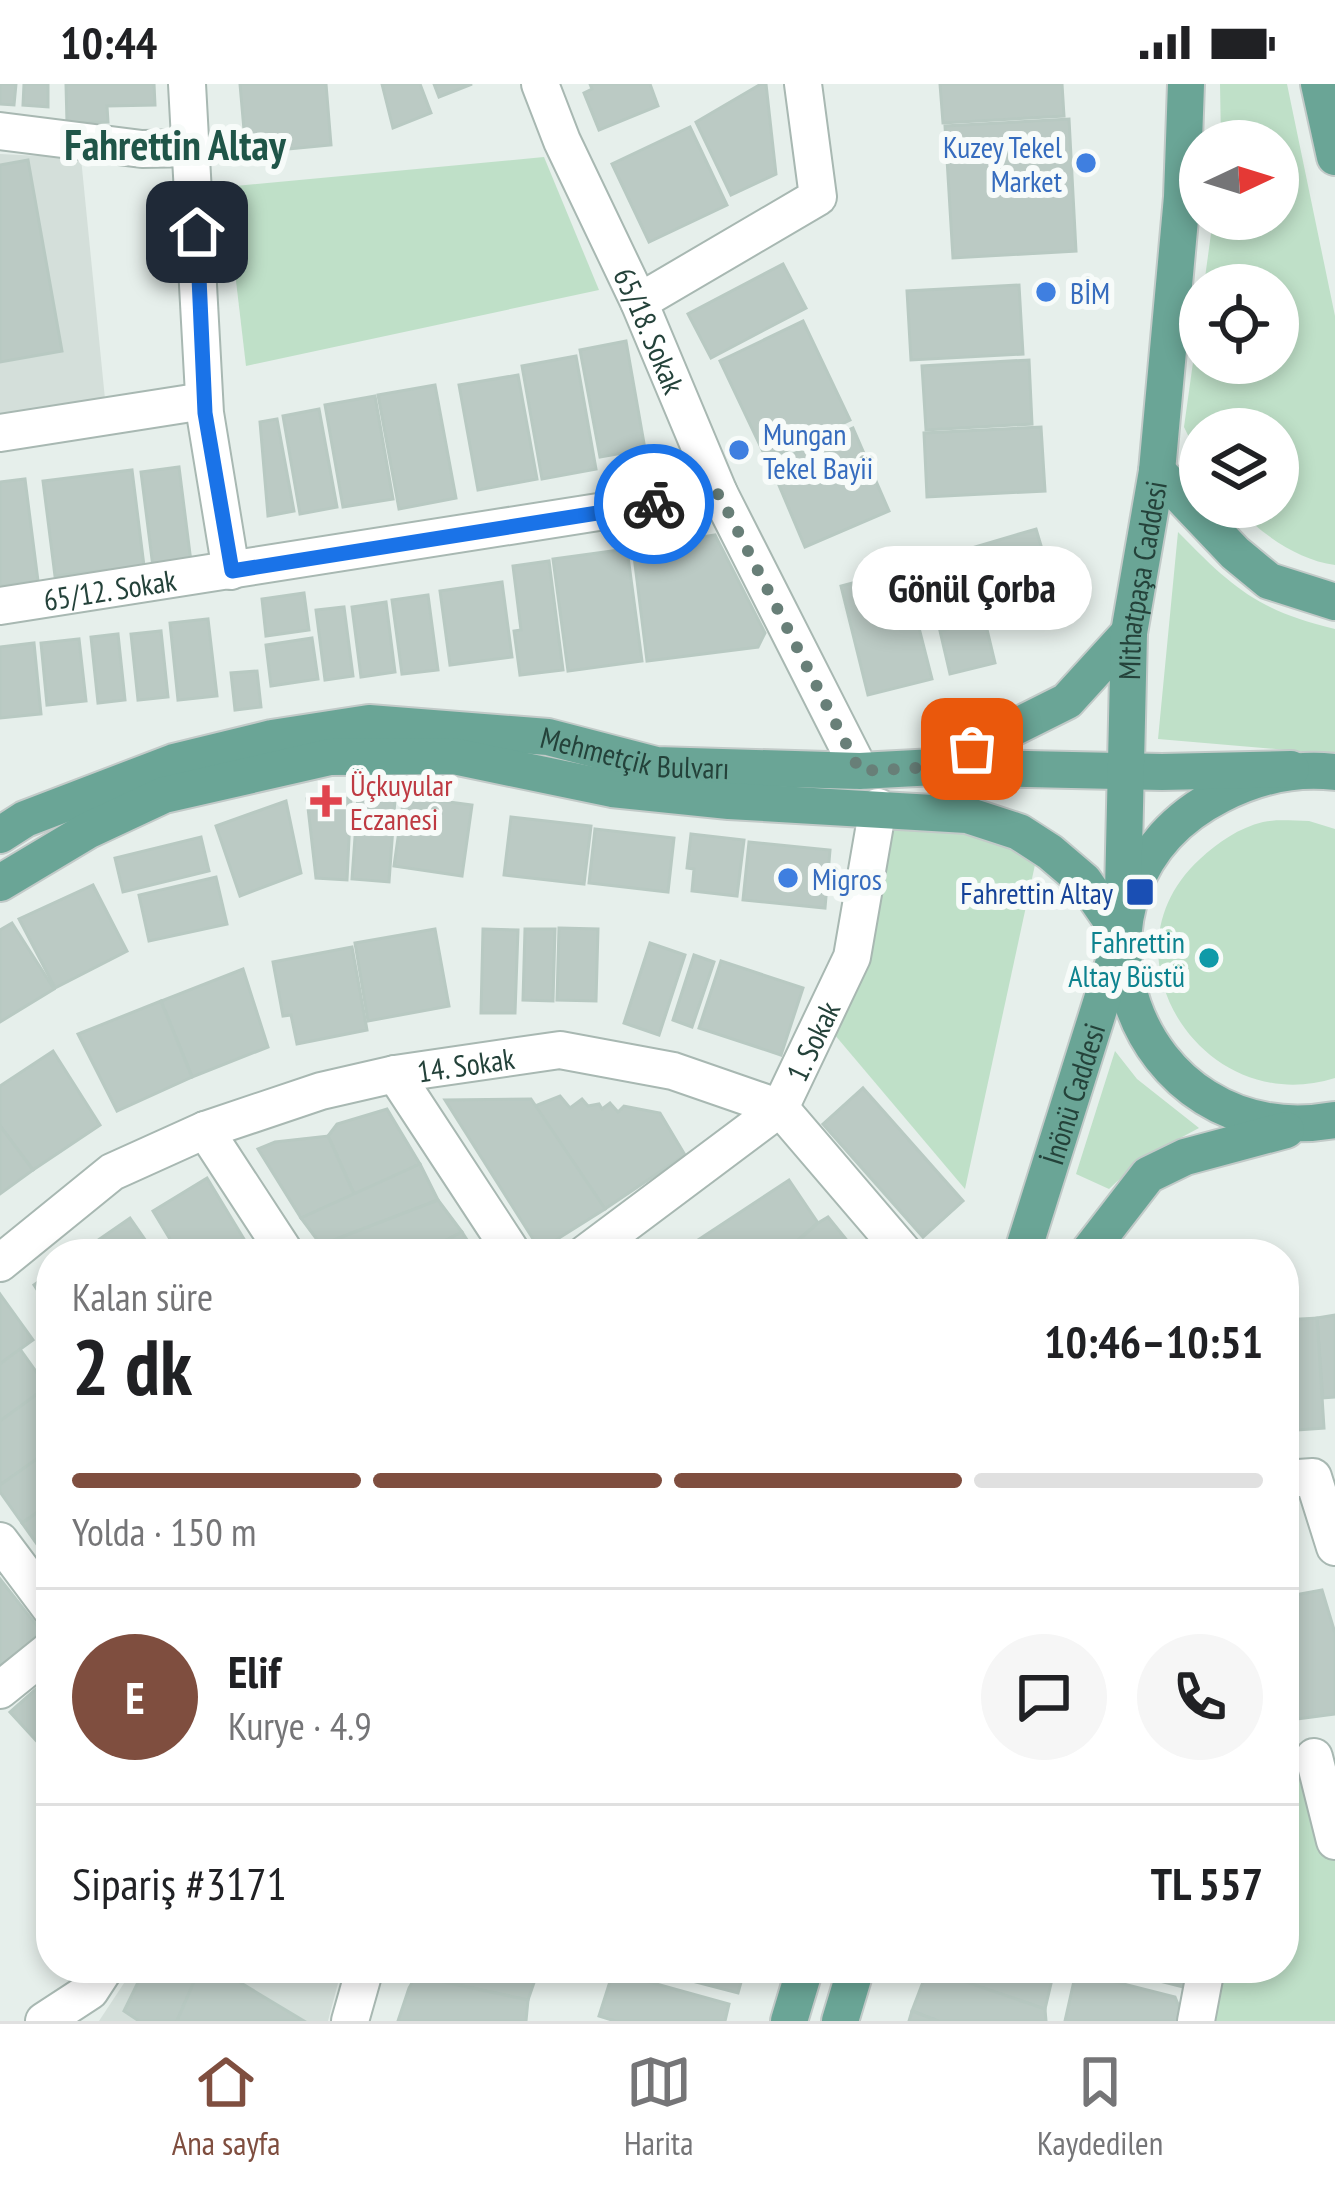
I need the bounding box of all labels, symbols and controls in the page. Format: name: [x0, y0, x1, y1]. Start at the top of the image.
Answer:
text: 10:44: [60, 13, 157, 71]
district label: Fahrettin Altay: [64, 117, 287, 172]
north arrow: [1179, 120, 1299, 240]
map controls: [1179, 120, 1299, 528]
place label: Kuzey Tekel Market: [943, 127, 1063, 200]
marker: Kuzey Tekel Market: [1073, 150, 1099, 176]
pin: [146, 181, 248, 283]
icon: home: [164, 199, 230, 265]
street label: 65/18. Sokak: [606, 261, 695, 400]
button: locate: [1179, 264, 1299, 384]
place label: BİM: [1070, 273, 1110, 312]
marker: BİM: [1033, 279, 1059, 305]
button: layers: [1179, 408, 1299, 528]
place label: Mungan Tekel Bayii: [763, 414, 873, 487]
marker: Mungan Tekel Bayii: [726, 437, 752, 463]
courier: [594, 444, 714, 564]
icon: bike: [621, 471, 687, 537]
street label: Mithatpaşa Caddesi: [1108, 478, 1174, 681]
callout: Gönül Çorba: [852, 545, 1092, 629]
street label: 65/12. Sokak: [41, 559, 179, 618]
text: Gönül Çorba: [888, 562, 1056, 613]
pin: [921, 698, 1023, 800]
street label: Mehmetçik Bulvarı: [537, 716, 730, 787]
icon: bag: [939, 716, 1005, 782]
place label: Üçkuyular Eczanesi: [350, 765, 453, 838]
marker: Üçkuyular Eczanesi: [313, 788, 339, 814]
place label: Migros: [812, 859, 882, 898]
marker: Migros: [775, 865, 801, 891]
place label: Fahrettin Altay: [960, 873, 1114, 912]
marker: Fahrettin Altay: [1124, 876, 1156, 908]
place label: Fahrettin Altay Büstü: [1068, 922, 1185, 995]
marker: Fahrettin Altay Büstü: [1196, 945, 1222, 971]
street label: 1. Sokak: [776, 994, 848, 1087]
street label: İnönü Caddesi: [1032, 1018, 1113, 1169]
street label: 14. Sokak: [414, 1037, 517, 1090]
text: Kalan süre: [72, 1271, 213, 1322]
text: 10:46–10:51: [1044, 1312, 1263, 1370]
text: 2 dk: [72, 1316, 192, 1417]
text: Yolda · 150 m: [72, 1506, 257, 1557]
button: chat: [981, 1634, 1107, 1760]
button: phone: [1137, 1634, 1263, 1760]
text: Elif: [228, 1642, 280, 1700]
text: E: [125, 1668, 145, 1726]
text: Kurye · 4.9: [228, 1700, 372, 1751]
text: Sipariş #3171: [72, 1854, 287, 1912]
text: TL 557: [1151, 1854, 1263, 1912]
tab: Ana sayfa: [172, 2049, 281, 2164]
tab: Harita: [624, 2049, 693, 2164]
tab: Kaydedilen: [1037, 2049, 1163, 2164]

